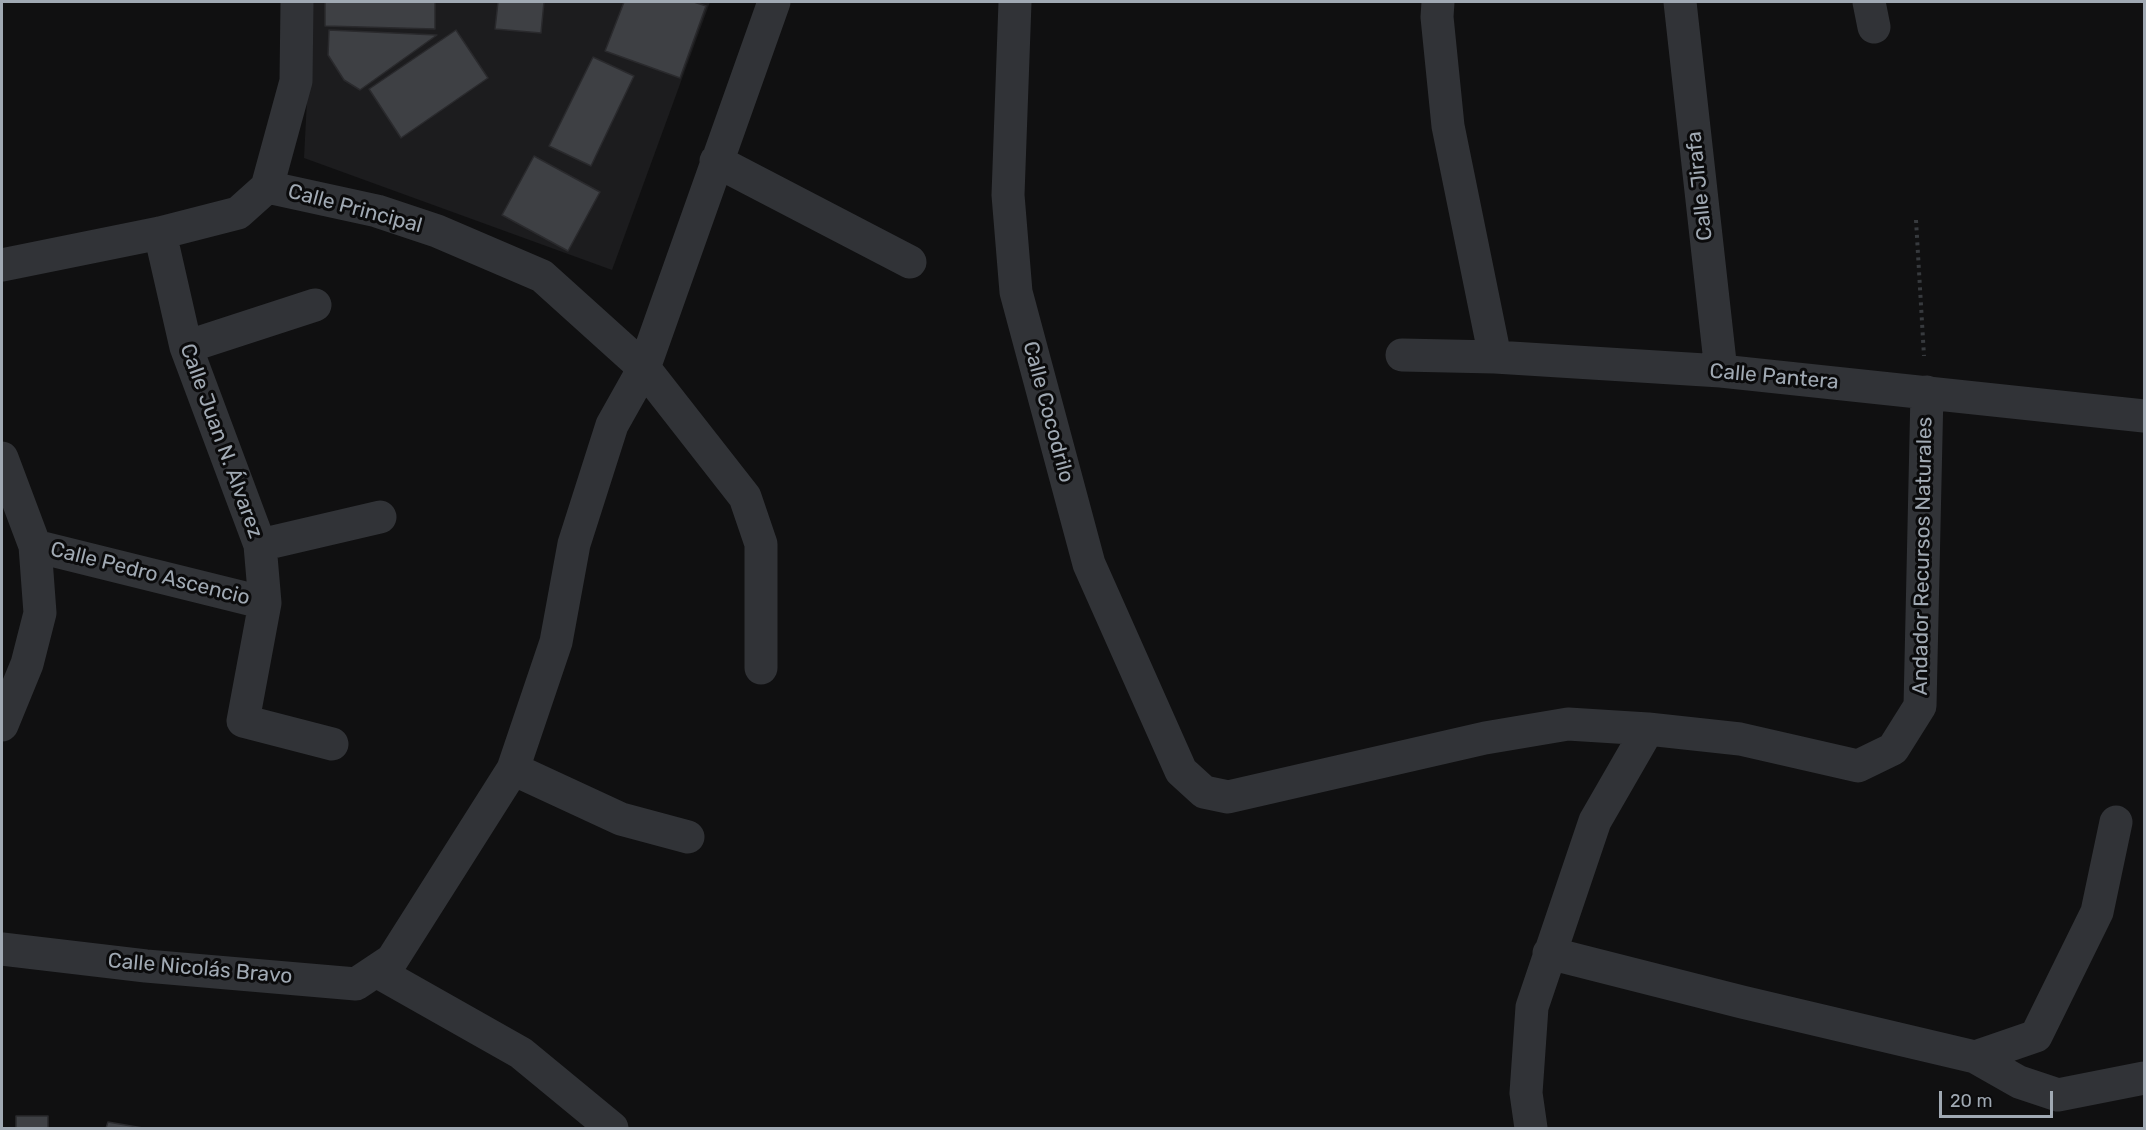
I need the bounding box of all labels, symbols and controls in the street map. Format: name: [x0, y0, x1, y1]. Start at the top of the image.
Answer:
street label: Calle Jirafa: [1682, 130, 1718, 242]
street label: Calle Principal: [285, 179, 425, 239]
street label: Calle Cocodrilo: [1017, 339, 1079, 485]
street label: Calle Juan N. Álvarez: [174, 340, 268, 542]
street label: Calle Pantera: [1708, 359, 1840, 395]
street label: Andador Recursos Naturales: [1908, 416, 1938, 696]
street label: Calle Pedro Ascencio: [48, 537, 252, 611]
street label: Calle Nicolás Bravo: [107, 948, 293, 990]
scale bar: [1942, 1079, 2056, 1117]
text: 20 m: [1950, 1090, 1992, 1112]

